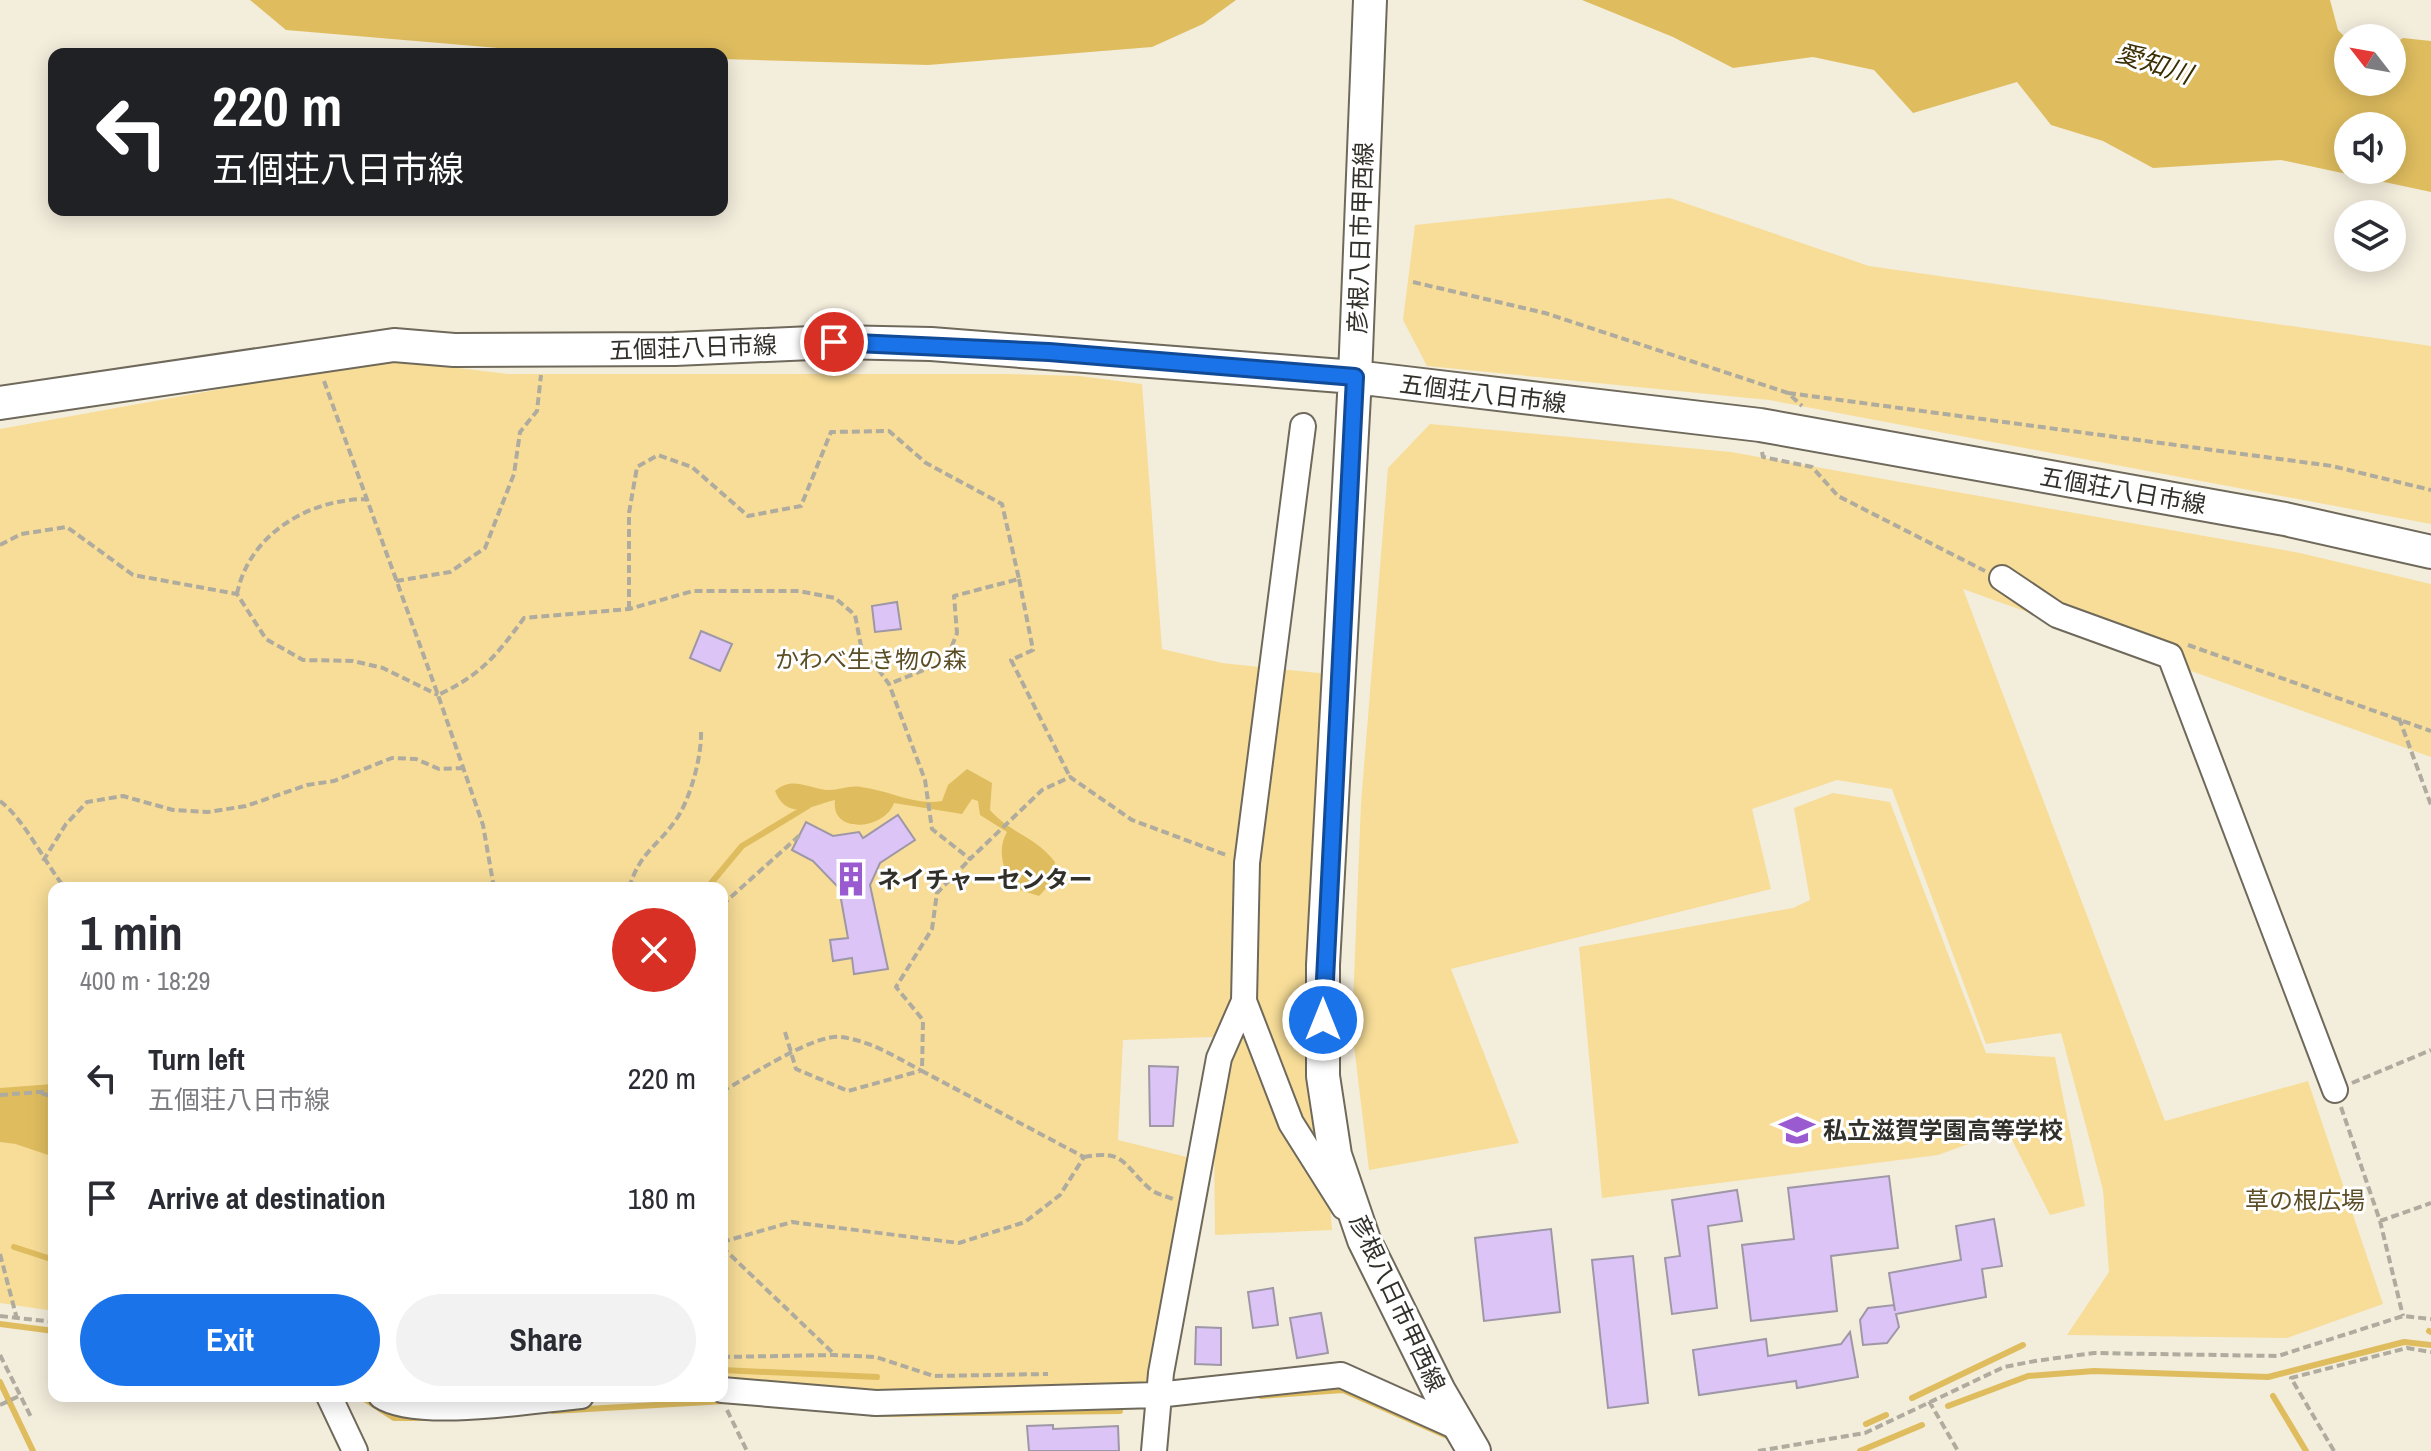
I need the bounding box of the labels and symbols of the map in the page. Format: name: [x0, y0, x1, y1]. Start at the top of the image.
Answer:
north arrow: [2334, 24, 2406, 96]
water label: 愛知川: [2111, 34, 2199, 93]
street label: 彦根八日市甲西線: [1341, 142, 1379, 334]
pin: [800, 308, 868, 376]
street label: 五個荘八日市線: [608, 328, 778, 366]
street label: 五個荘八日市線: [1398, 367, 1568, 419]
street label: 五個荘八日市線: [2037, 460, 2209, 520]
park label: かわべ生き物の森: [775, 643, 967, 675]
building icon: ネイチャーセンター: [832, 860, 870, 898]
place label: ネイチャーセンター: [877, 863, 1093, 895]
position arrow: [1281, 978, 1365, 1062]
school or university icon: 私立滋賀学園高等学校: [1778, 1111, 1816, 1149]
place label: 私立滋賀学園高等学校: [1823, 1114, 2063, 1146]
park label: 草の根広場: [2245, 1184, 2365, 1216]
street label: 彦根八日市甲西線: [1343, 1209, 1453, 1397]

